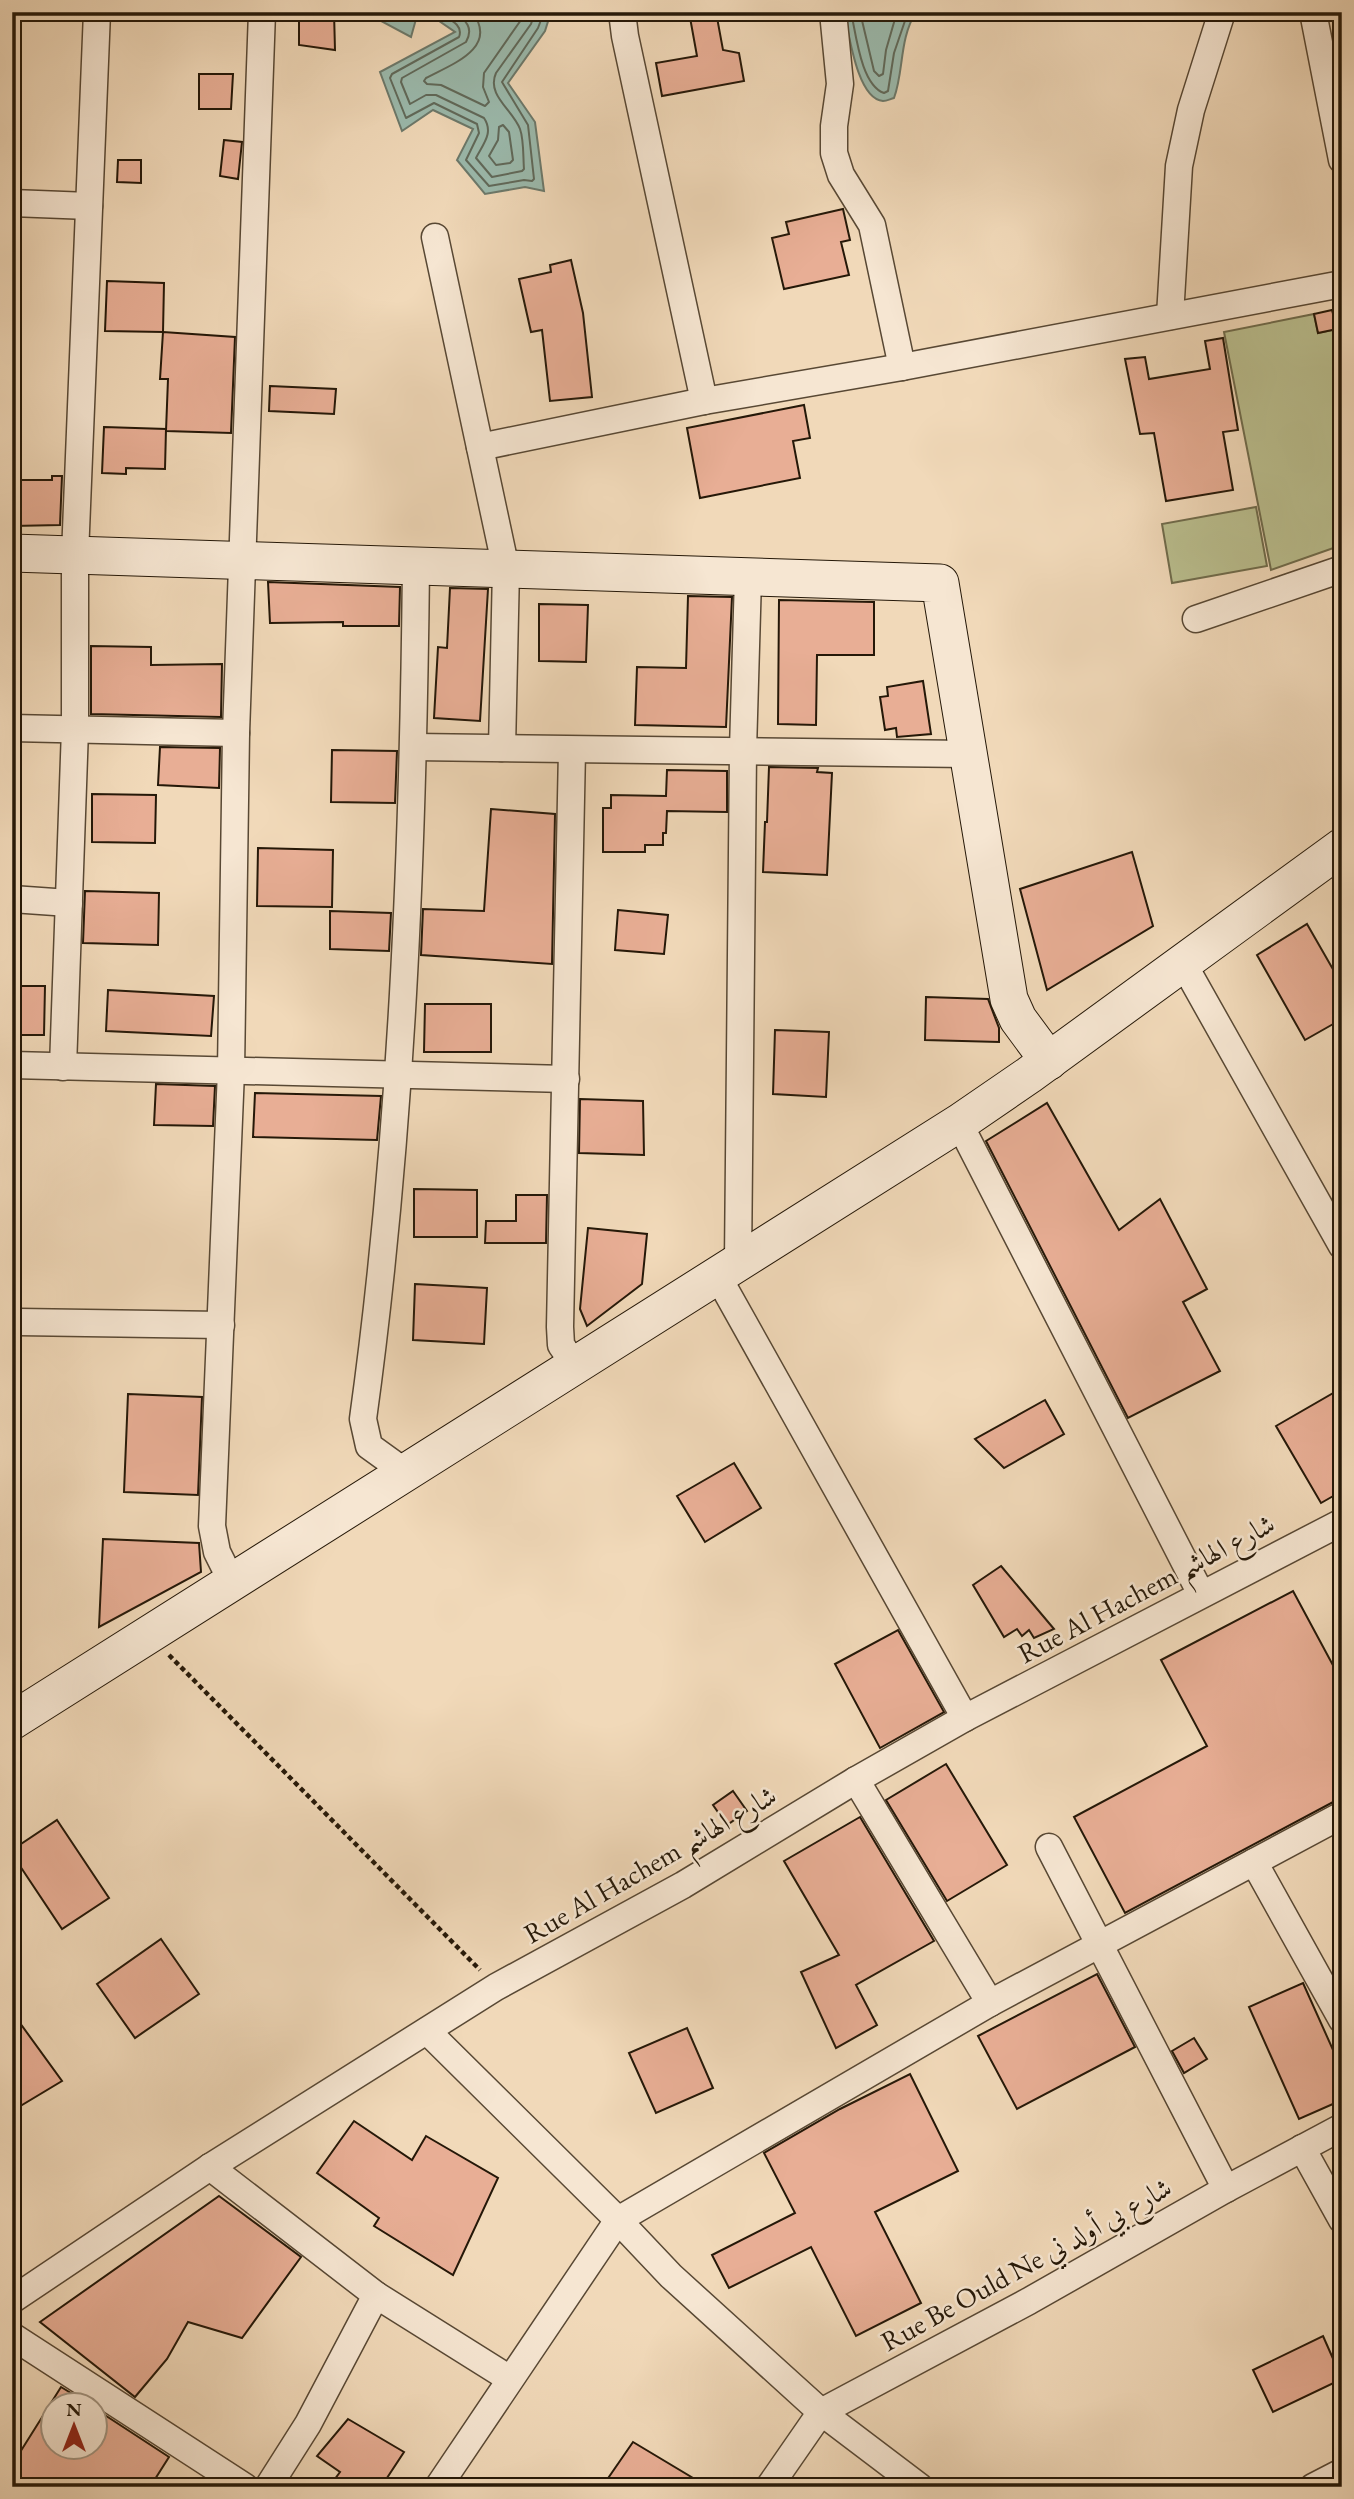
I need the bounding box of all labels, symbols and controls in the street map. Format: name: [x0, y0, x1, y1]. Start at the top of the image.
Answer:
street label: Rue Al Hachem شارع الهاشم: [1011, 1505, 1285, 1680]
street label: Rue Al Hachem شارع الهاشم: [517, 1777, 788, 1960]
street label: Rue Be Ould Ne شارع بي أولد ني: [874, 2168, 1181, 2364]
north arrow: [38, 2390, 108, 2460]
text: N: [66, 2397, 82, 2422]

